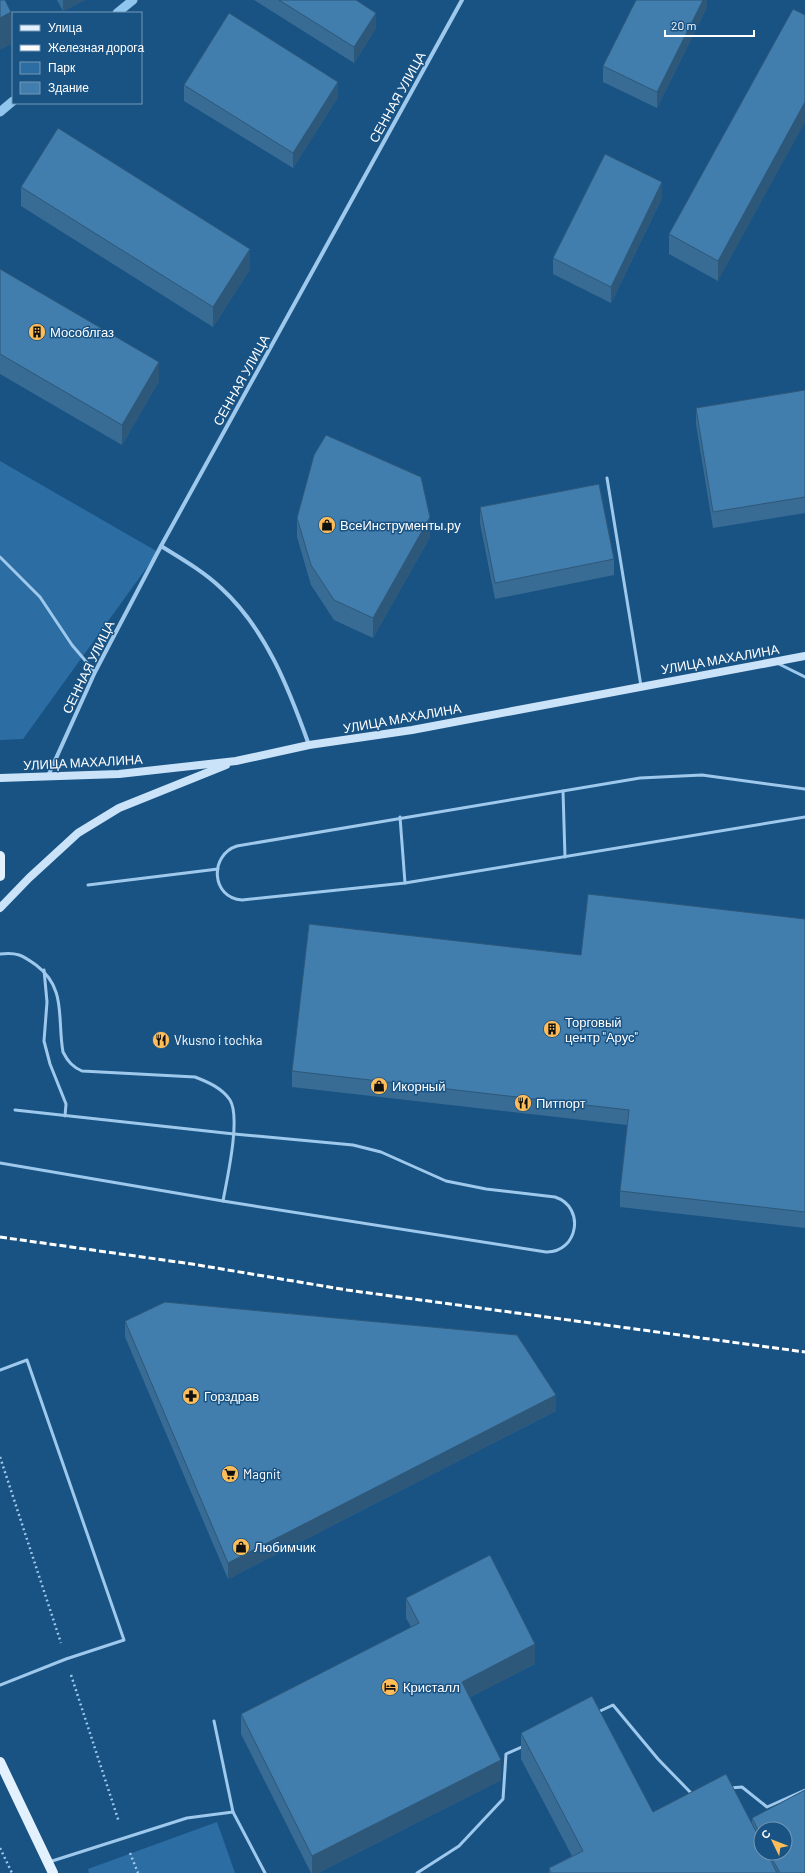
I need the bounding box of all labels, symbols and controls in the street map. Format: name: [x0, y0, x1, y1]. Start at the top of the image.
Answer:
legend: [12, 12, 142, 104]
scale bar: [665, 12, 754, 38]
text: 20 m: [671, 18, 697, 32]
text: Улица: [48, 20, 82, 35]
text: Железная дорога: [48, 40, 144, 55]
street label: СЕННАЯ УЛИЦА: [365, 48, 429, 145]
text: Парк: [48, 60, 76, 75]
text: Здание: [48, 80, 89, 95]
building icon: Мособлгаз: [27, 322, 47, 342]
place label: Мособлгаз: [50, 324, 114, 340]
street label: СЕННАЯ УЛИЦА: [209, 331, 273, 428]
shop icon: ВсеИнструменты.ру: [317, 515, 337, 535]
place label: ВсеИнструменты.ру: [340, 517, 461, 533]
street label: СЕННАЯ УЛИЦА: [59, 618, 118, 716]
street label: УЛИЦА МАХАЛИНА: [660, 641, 781, 677]
street label: УЛИЦА МАХАЛИНА: [342, 700, 463, 736]
street label: УЛИЦА МАХАЛИНА: [23, 751, 143, 773]
place label: Торговый центр "Арус": [565, 1014, 639, 1045]
building icon: Торговый центр "Арус": [542, 1019, 562, 1039]
restaurant icon: Vkusno i tochka: [151, 1030, 171, 1050]
place label: Vkusno i tochka: [174, 1032, 262, 1048]
shop icon: Икорный: [369, 1076, 389, 1096]
place label: Икорный: [392, 1078, 445, 1094]
restaurant icon: Питпорт: [513, 1093, 533, 1113]
place label: Питпорт: [536, 1095, 586, 1111]
pharmacy icon: Горздрав: [181, 1386, 201, 1406]
place label: Горздрав: [204, 1388, 259, 1404]
supermarket icon: Magnit: [220, 1464, 240, 1484]
place label: Magnit: [243, 1466, 281, 1482]
shop icon: Любимчик: [231, 1537, 251, 1557]
place label: Любимчик: [254, 1539, 316, 1555]
hotel icon: Кристалл: [380, 1677, 400, 1697]
place label: Кристалл: [403, 1679, 460, 1695]
north arrow: [753, 1821, 793, 1861]
text: С: [758, 1826, 773, 1841]

